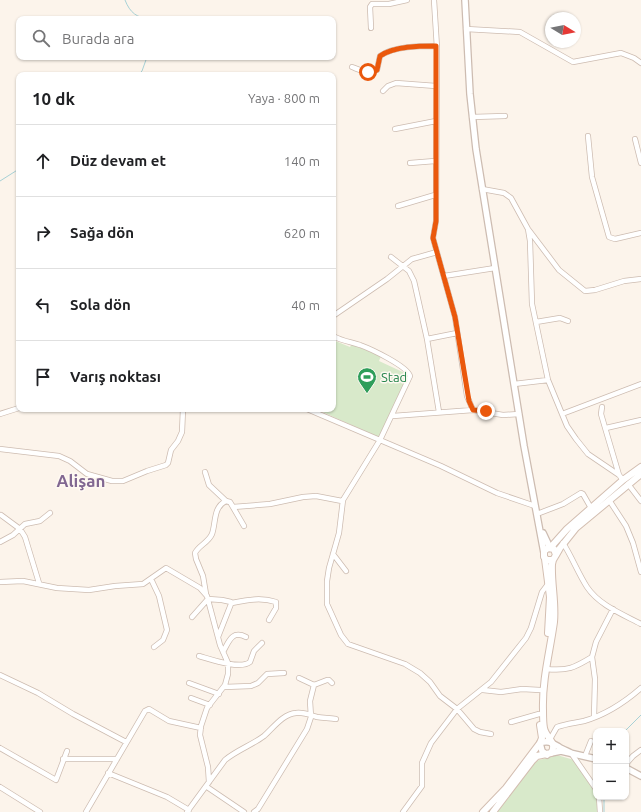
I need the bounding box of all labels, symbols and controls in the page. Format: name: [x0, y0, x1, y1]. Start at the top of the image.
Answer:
north arrow: [545, 12, 581, 48]
search box: [16, 16, 336, 60]
icon: search: [30, 27, 52, 49]
text: Burada ara: [62, 30, 134, 47]
route start: [359, 63, 377, 81]
text: 10 dk: [32, 89, 75, 108]
text: Yaya · 800 m: [248, 91, 320, 105]
icon: ahead: [32, 150, 54, 172]
text: Düz devam et: [70, 152, 166, 169]
text: 140 m: [284, 154, 320, 168]
icon: right: [32, 222, 54, 244]
text: Sağa dön: [70, 224, 134, 241]
text: 620 m: [284, 226, 320, 240]
icon: left: [32, 294, 54, 316]
text: Sola dön: [70, 296, 131, 313]
text: 40 m: [291, 298, 320, 312]
icon: arrive: [32, 366, 54, 388]
sports icon: Stad: [356, 366, 378, 394]
text: Varış noktası: [70, 368, 161, 385]
place label: Stad: [381, 370, 407, 384]
route end: [477, 402, 495, 420]
district label: Alişan: [56, 471, 106, 491]
map controls: [593, 728, 629, 800]
button: +: [593, 728, 629, 764]
button: −: [593, 764, 629, 800]

